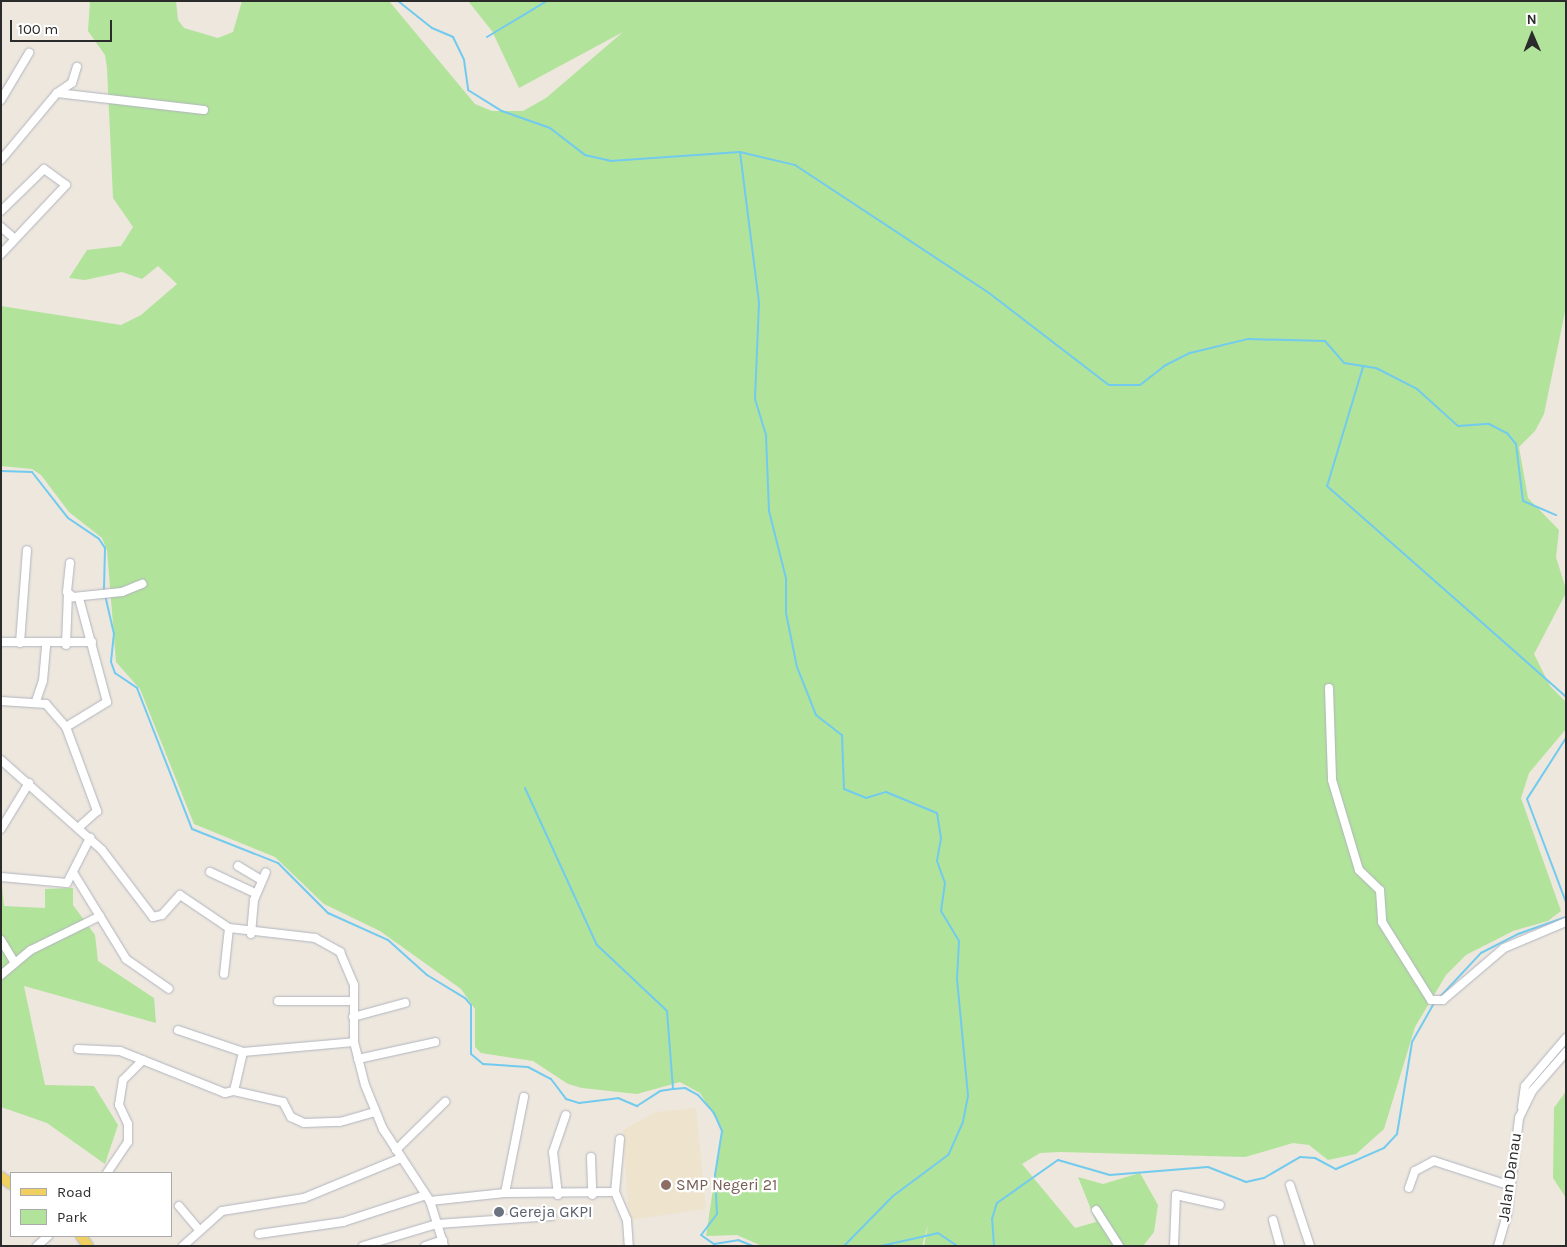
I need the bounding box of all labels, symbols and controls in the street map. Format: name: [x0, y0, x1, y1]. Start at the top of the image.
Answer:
scale bar: [12, 10, 115, 42]
north arrow: [1507, 10, 1557, 60]
text: N: [1527, 11, 1537, 28]
text: 100 m: [18, 20, 58, 38]
street label: Jalan Danau: [1494, 1131, 1526, 1223]
legend: [10, 1172, 172, 1237]
place label: SMP Negeri 21: [676, 1175, 777, 1195]
marker: SMP Negeri 21: [660, 1179, 672, 1191]
text: Road: [57, 1183, 92, 1201]
place label: Gereja GKPI: [509, 1202, 593, 1222]
marker: Gereja GKPI: [493, 1206, 505, 1218]
text: Park: [57, 1208, 87, 1226]

